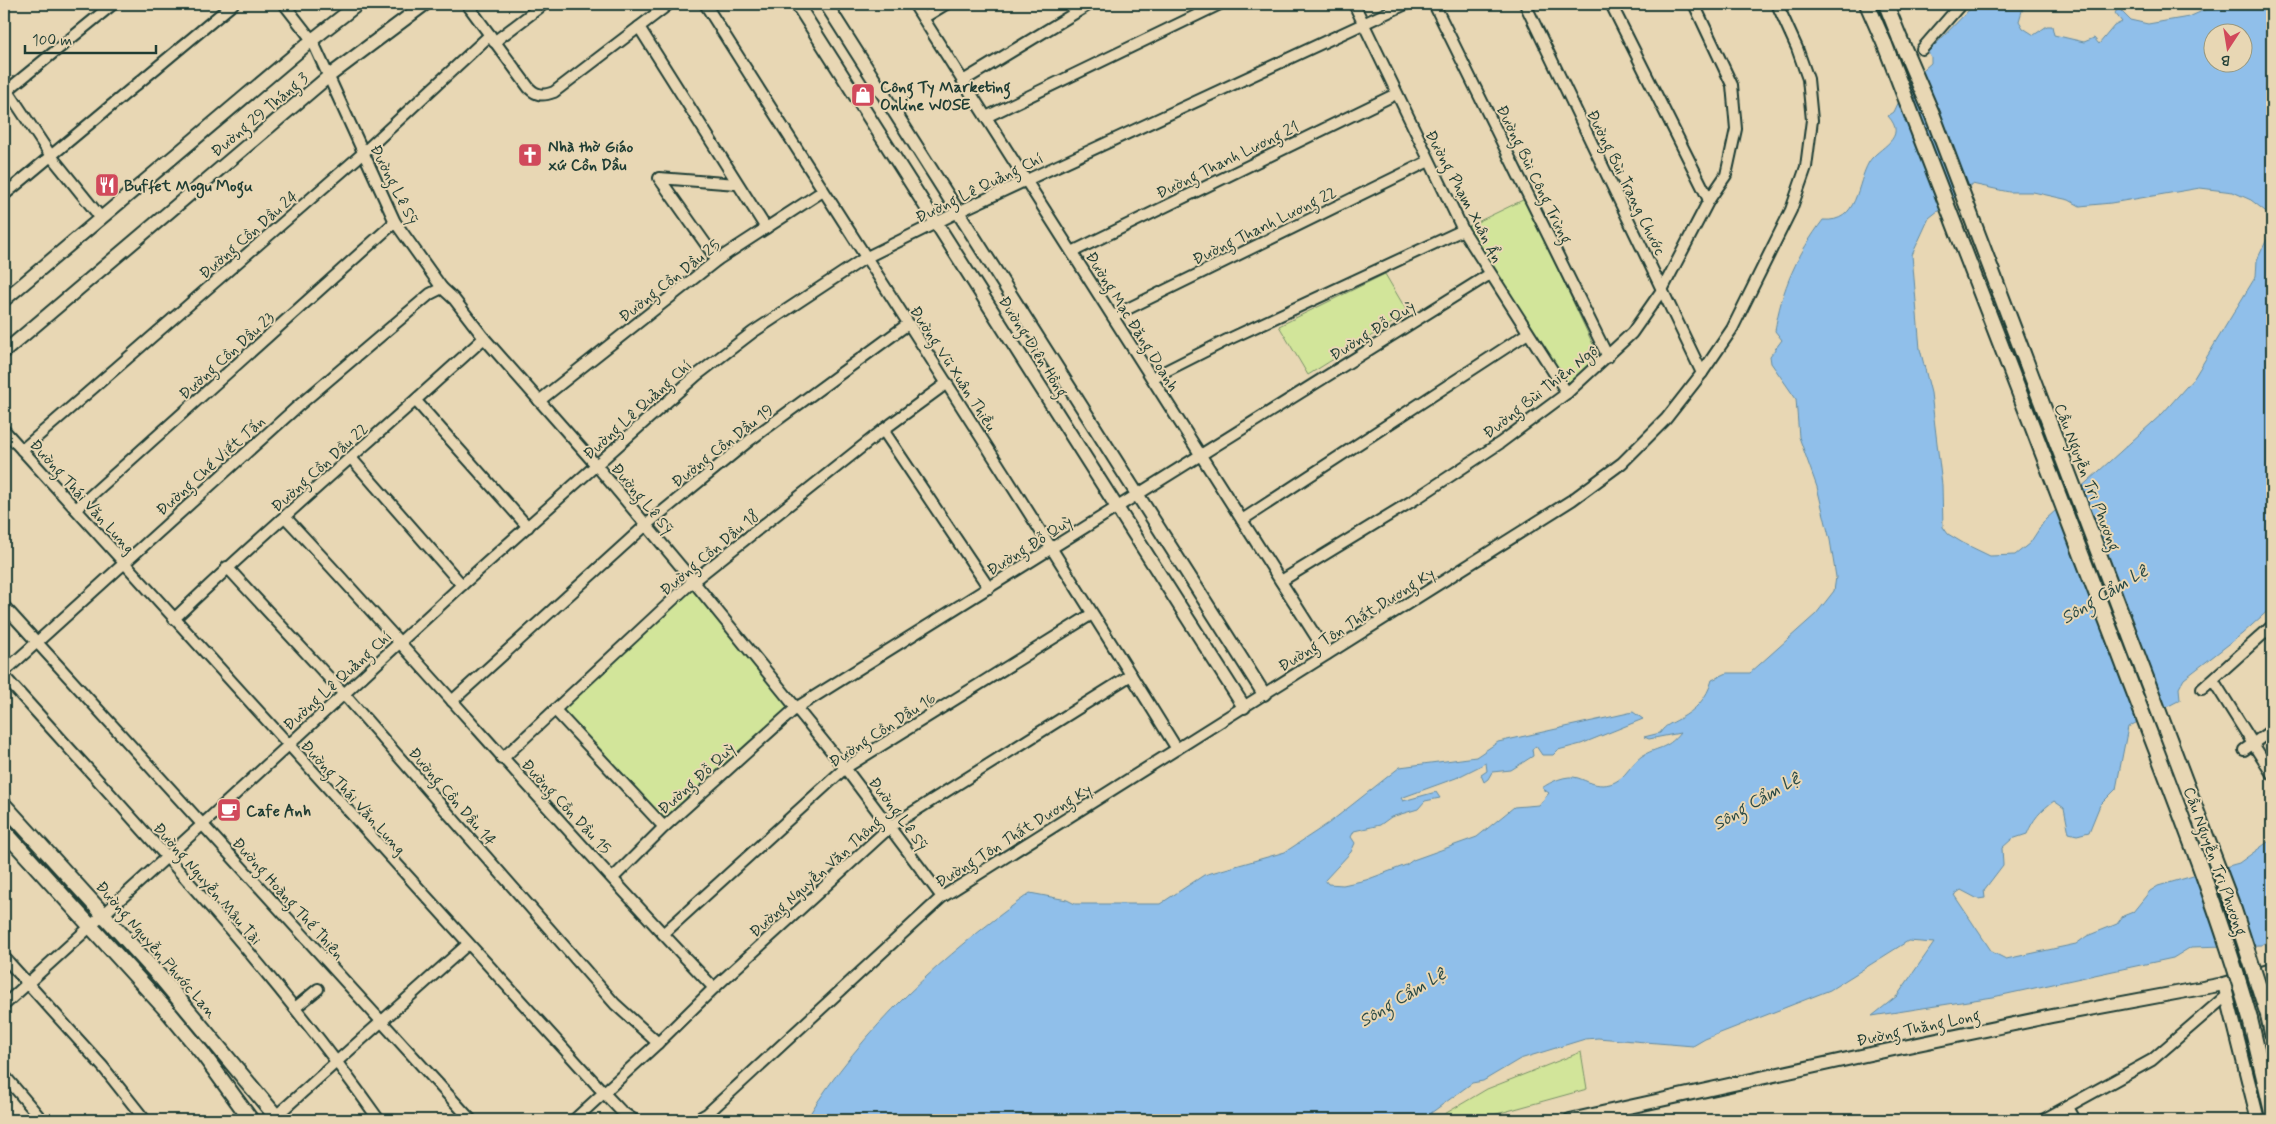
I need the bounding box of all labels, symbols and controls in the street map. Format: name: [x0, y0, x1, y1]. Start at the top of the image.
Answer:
scale bar: [25, 22, 156, 54]
north arrow: [2204, 22, 2254, 72]
text: 100 m: [32, 31, 72, 51]
text: B: [2219, 50, 2232, 69]
street label: Đường 29 Tháng 3: [207, 68, 314, 163]
place label: Công Ty Marketing Online WOSE: [880, 77, 1011, 116]
shop icon: Công Ty Marketing Online WOSE: [850, 82, 876, 108]
street label: Đường Bùi Công Trừng: [1490, 102, 1576, 248]
street label: Đường Bùi Trang Chước: [1580, 106, 1670, 260]
street label: Đường Thanh Lương 21: [1153, 117, 1303, 205]
street label: Đường Phạm Xuân Ẩn: [1419, 127, 1508, 267]
place label: Nhà thờ Giáo xứ Cồn Dầu: [548, 137, 634, 176]
street label: Đường Lê Sỹ: [364, 141, 423, 229]
church icon: Nhà thờ Giáo xứ Cồn Dầu: [517, 142, 543, 168]
street label: Đường Lê Quảng Chí: [912, 148, 1047, 229]
restaurant icon: Buffet Mogu Mogu: [94, 172, 120, 198]
place label: Buffet Mogu Mogu: [124, 176, 253, 199]
street label: Đường Thanh Lương 22: [1189, 182, 1341, 271]
street label: Đường Cồn Dầu 24: [195, 186, 304, 285]
street label: Đường Cồn Dầu 25: [615, 235, 726, 328]
street label: Đường Mạc Đăng Doanh: [1079, 248, 1183, 396]
street label: Đường Diên Hồng: [992, 292, 1072, 402]
street label: Đường Đỗ Quỳ: [1326, 297, 1420, 367]
street label: Đường Vũ Xuân Thiều: [904, 302, 1001, 436]
street label: Đường Cồn Dầu 23: [175, 307, 280, 405]
street label: Đường Bùi Thiện Ngộ: [1479, 341, 1603, 445]
street label: Đường Lê Quảng Chí: [579, 356, 698, 465]
street label: Đường Cồn Dầu 19: [668, 400, 779, 493]
street label: Cầu Nguyễn Tri Phương: [2048, 401, 2125, 555]
street label: Đường Chế Viết Tấn: [152, 411, 271, 522]
street label: Đường Cồn Dầu 22: [267, 419, 374, 518]
street label: Đường Thái Văn Lung: [24, 435, 139, 560]
street label: Đường Lê Sỹ: [605, 459, 678, 540]
street label: Đường Cồn Dầu 18: [656, 505, 765, 602]
street label: Đường Đỗ Quỳ: [983, 512, 1077, 582]
water label: Sông Cẩm Lệ: [2057, 559, 2154, 632]
street label: Đường Tôn Thất Dương Kỵ: [1274, 563, 1440, 678]
street label: Đường Lê Quảng Chí: [279, 627, 398, 736]
street label: Đường Cồn Dầu 16: [825, 688, 941, 774]
street label: Đường Thái Văn Lung: [295, 736, 410, 861]
street label: Đường Đỗ Quỳ: [654, 739, 741, 820]
street label: Đường Cồn Dầu 14: [402, 743, 501, 852]
street label: Đường Cồn Dầu 15: [516, 755, 616, 860]
water label: Sông Cẩm Lệ: [1708, 767, 1807, 838]
street label: Đường Lê Sỹ: [863, 773, 932, 855]
street label: Đường Tôn Thất Dương Kỵ: [931, 779, 1097, 894]
street label: Cầu Nguyễn Tri Phương: [2177, 784, 2251, 939]
cafe icon: Cafe Anh: [216, 797, 242, 823]
place label: Cafe Anh: [246, 801, 311, 822]
street label: Đường Nguyễn Văn Thông: [745, 812, 888, 943]
street label: Đường Nguyễn Mậu Tài: [147, 818, 266, 951]
street label: Đường Hoàng Thế Thiện: [226, 833, 349, 966]
street label: Đường Nguyễn Phước Lan: [90, 877, 222, 1024]
water label: Sông Cẩm Lệ: [1355, 962, 1452, 1035]
street label: Đường Thăng Long: [1855, 1005, 1982, 1053]

